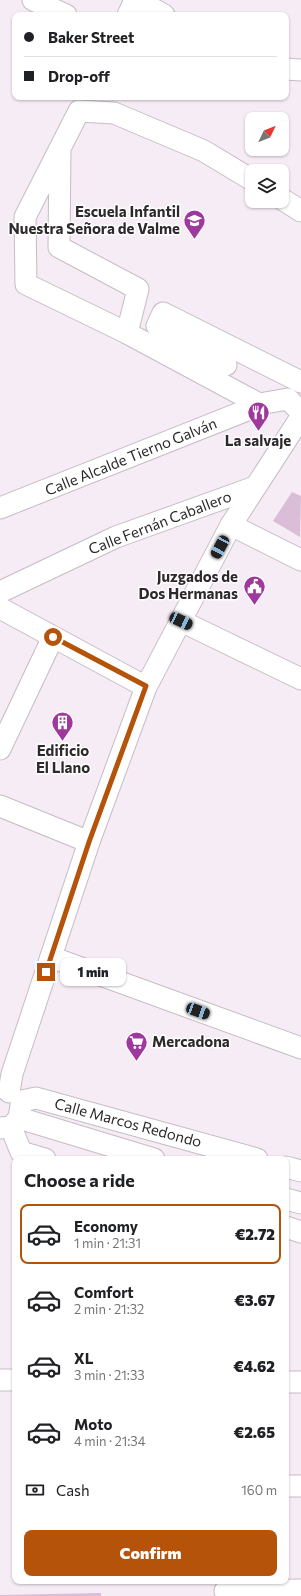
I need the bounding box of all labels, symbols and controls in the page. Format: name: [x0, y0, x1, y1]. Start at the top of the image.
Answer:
text: Baker Street: [48, 28, 134, 46]
text: Drop-off: [48, 67, 110, 85]
north arrow: [245, 112, 289, 156]
map controls: [245, 112, 289, 208]
button: layers: [245, 164, 289, 208]
place label: Escuela Infantil Nuestra Señora de Valme: [9, 202, 180, 237]
school or university icon: Escuela Infantil Nuestra Señora de Valme: [182, 208, 208, 241]
restaurant icon: La salvaje: [245, 399, 271, 432]
street label: Calle Alcalde Tierno Galván: [42, 413, 219, 499]
place label: La salvaje: [225, 431, 291, 449]
street label: Calle Fernán Caballero: [86, 486, 234, 558]
car: [209, 534, 231, 560]
place label: Juzgados de Dos Hermanas: [138, 567, 238, 602]
public building icon: Juzgados de Dos Hermanas: [241, 573, 267, 606]
car: [168, 610, 194, 632]
route start: [44, 628, 62, 646]
building icon: Edificio El Llano: [50, 709, 76, 742]
place label: Edificio El Llano: [36, 741, 90, 776]
callout: 1 min: [60, 958, 126, 986]
route end: [37, 963, 55, 981]
text: 1 min: [77, 964, 109, 980]
car: [185, 1001, 211, 1021]
supermarket icon: Mercadona: [124, 1029, 150, 1062]
place label: Mercadona: [152, 1032, 230, 1050]
street label: Calle Marcos Redondo: [53, 1094, 204, 1150]
text: Choose a ride: [24, 1169, 135, 1191]
icon: car: [26, 1216, 62, 1252]
text: Economy: [74, 1217, 138, 1235]
text: €2.72: [235, 1225, 275, 1243]
text: 1 min · 21:31: [74, 1235, 141, 1251]
icon: car: [26, 1282, 62, 1318]
text: Comfort: [74, 1283, 134, 1301]
text: €3.67: [234, 1291, 275, 1309]
text: 2 min · 21:32: [74, 1301, 144, 1317]
icon: car: [26, 1348, 62, 1384]
text: XL: [74, 1349, 93, 1367]
text: €4.62: [233, 1357, 275, 1375]
text: 3 min · 21:33: [74, 1367, 145, 1383]
icon: car: [26, 1414, 62, 1450]
text: Moto: [74, 1415, 113, 1433]
text: €2.65: [234, 1423, 275, 1441]
text: 4 min · 21:34: [74, 1433, 146, 1449]
icon: cash: [24, 1479, 46, 1501]
text: Cash: [56, 1481, 90, 1499]
text: 160 m: [241, 1482, 277, 1498]
button: Confirm: [24, 1530, 277, 1576]

